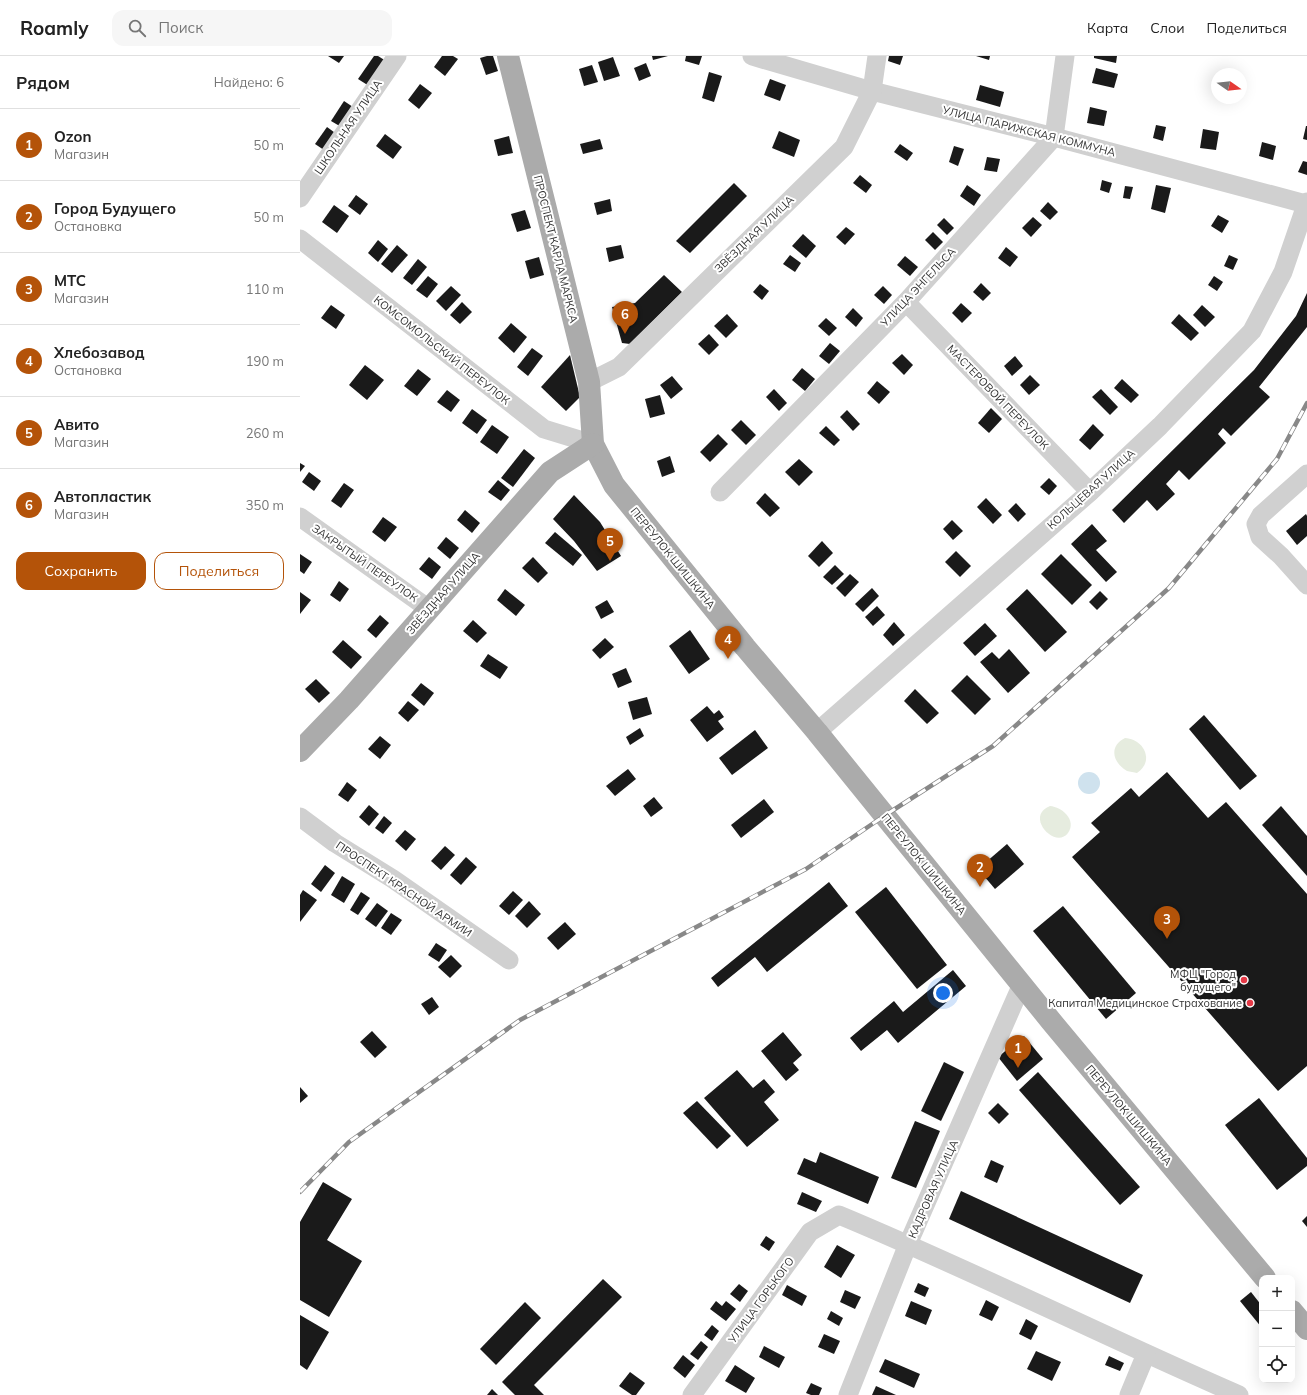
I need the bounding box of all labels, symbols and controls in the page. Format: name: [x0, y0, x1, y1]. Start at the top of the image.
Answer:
search box: [112, 10, 392, 46]
text: Roamly: [20, 16, 88, 40]
icon: search: [126, 17, 148, 39]
text: Поиск: [158, 18, 203, 37]
text: Карта: [1087, 19, 1128, 37]
text: Слои: [1150, 19, 1185, 37]
text: Поделиться: [1207, 19, 1287, 37]
north arrow: [1211, 68, 1247, 104]
text: Рядом: [16, 72, 70, 93]
text: Найдено: 6: [214, 74, 284, 90]
street label: ШКОЛЬНАЯ УЛИЦА: [311, 77, 385, 177]
street label: УЛИЦА ПАРИЖСКАЯ КОММУНА: [940, 102, 1117, 159]
text: Ozon: [54, 127, 91, 146]
text: 1: [25, 137, 33, 153]
text: 50 m: [254, 137, 284, 153]
text: Магазин: [54, 146, 109, 162]
street label: ПРОСПЕКТ КАРЛА МАРКСА: [531, 174, 581, 324]
street label: ЗВЁЗДНАЯ УЛИЦА: [711, 193, 797, 275]
text: Город Будущего: [54, 199, 176, 218]
text: 2: [25, 209, 33, 225]
text: 50 m: [254, 209, 284, 225]
text: Остановка: [54, 218, 122, 234]
street label: УЛИЦА ЭНГЕЛЬСА: [877, 244, 958, 330]
text: МТС: [54, 271, 86, 290]
text: 3: [25, 281, 33, 297]
text: 110 m: [246, 281, 284, 297]
text: Магазин: [54, 290, 109, 306]
street label: КОМСОМОЛЬСКИЙ ПЕРЕУЛОК: [371, 293, 513, 408]
pin: 6: [612, 301, 638, 334]
street label: МАСТЕРОВОЙ ПЕРЕУЛОК: [944, 342, 1052, 453]
text: Хлебозавод: [54, 343, 145, 362]
text: 4: [25, 353, 33, 369]
text: 190 m: [246, 353, 284, 369]
text: Остановка: [54, 362, 122, 378]
text: Авито: [54, 415, 99, 434]
text: 5: [25, 425, 33, 441]
text: 260 m: [246, 425, 284, 441]
text: Магазин: [54, 434, 109, 450]
street label: КОЛЬЦЕВАЯ УЛИЦА: [1044, 446, 1138, 532]
text: Автопластик: [54, 487, 151, 506]
text: 6: [25, 497, 33, 513]
text: 350 m: [246, 497, 284, 513]
street label: ПЕРЕУЛОК ШИШКИНА: [628, 504, 718, 612]
text: Магазин: [54, 506, 109, 522]
street label: ЗАКРЫТЫЙ ПЕРЕУЛОК: [309, 521, 421, 605]
pin: 5: [597, 528, 623, 561]
street label: ЗВЁЗДНАЯ УЛИЦА: [403, 549, 483, 637]
button: Сохранить: [16, 552, 146, 590]
button: Поделиться: [154, 552, 284, 590]
pin: 4: [715, 626, 741, 659]
street label: ПЕРЕУЛОК ШИШКИНА: [879, 810, 969, 918]
street label: ПРОСПЕКТ КРАСНОЙ АРМИИ: [333, 838, 475, 940]
pin: 2: [967, 854, 993, 887]
pin: 3: [1154, 906, 1180, 939]
place label: МФЦ "Город будущего": [1170, 967, 1236, 994]
marker: МФЦ "Город будущего": [1239, 975, 1249, 985]
your location: [933, 983, 953, 1003]
place label: Капитал Медицинское Страхование: [1048, 996, 1242, 1010]
marker: Капитал Медицинское Страхование: [1245, 998, 1255, 1008]
pin: 1: [1005, 1035, 1031, 1068]
street label: ПЕРЕУЛОК ШИШКИНА: [1083, 1062, 1175, 1168]
street label: КАДРОВАЯ УЛИЦА: [905, 1138, 961, 1240]
street label: УЛИЦА ГОРЬКОГО: [724, 1254, 797, 1347]
map controls: [1259, 1275, 1295, 1383]
button: +: [1259, 1275, 1295, 1311]
button: −: [1259, 1311, 1295, 1347]
button: locate: [1259, 1347, 1295, 1383]

